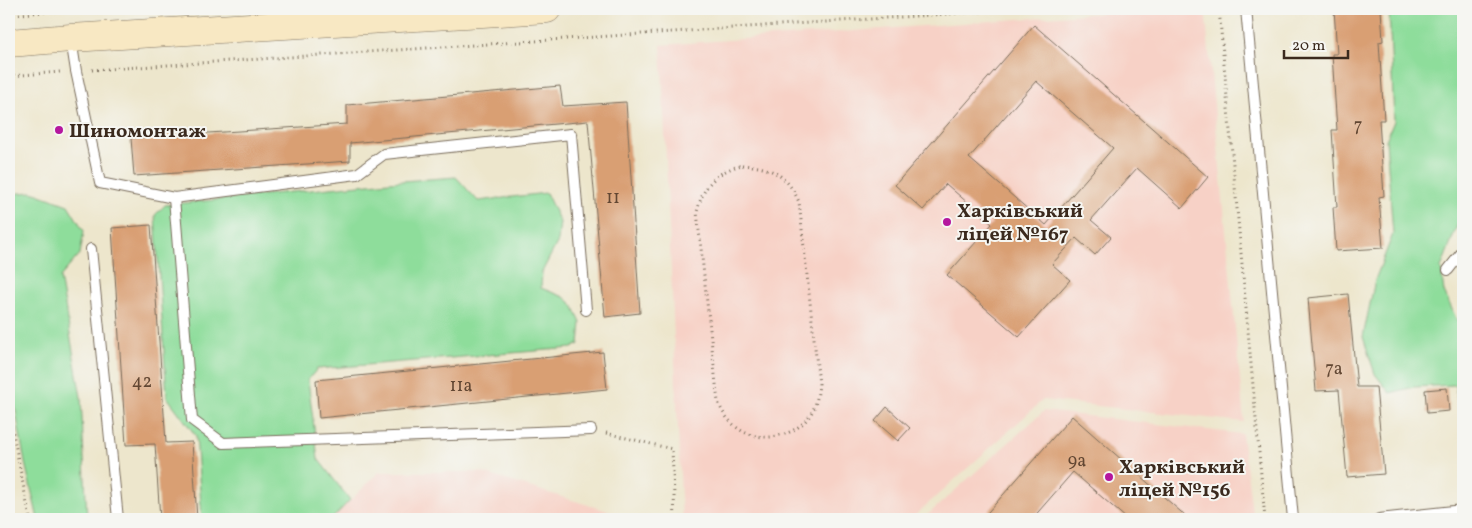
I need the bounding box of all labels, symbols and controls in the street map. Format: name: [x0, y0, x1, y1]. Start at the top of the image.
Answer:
scale bar: [1284, 28, 1348, 60]
text: 20 m: [1292, 36, 1325, 57]
house number: 7: [1354, 114, 1362, 139]
place label: Шиномонтаж: [69, 118, 206, 146]
marker: Шиномонтаж: [53, 124, 65, 136]
house number: 11: [606, 186, 620, 211]
place label: Харківський ліцей №167: [957, 198, 1083, 249]
marker: Харківський ліцей №167: [941, 216, 953, 228]
house number: 7а: [1325, 357, 1343, 382]
house number: 42: [132, 370, 152, 395]
house number: 11а: [450, 374, 472, 399]
house number: 9а: [1068, 449, 1086, 474]
place label: Харківський ліцей №156: [1119, 454, 1245, 505]
marker: Харківський ліцей №156: [1103, 471, 1115, 483]

